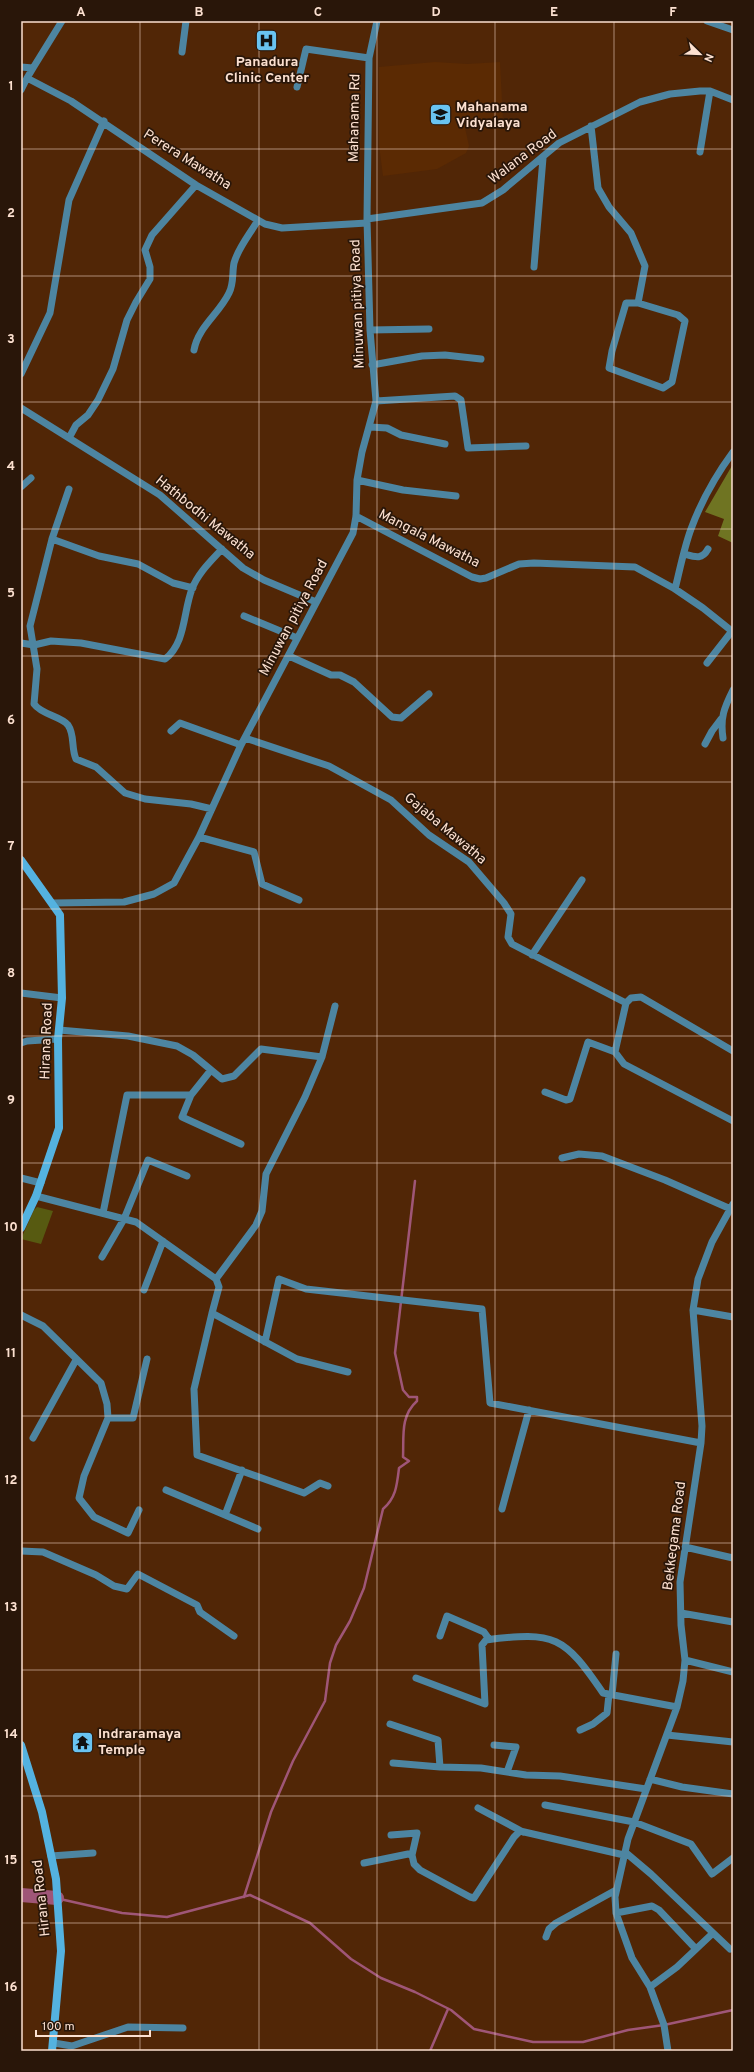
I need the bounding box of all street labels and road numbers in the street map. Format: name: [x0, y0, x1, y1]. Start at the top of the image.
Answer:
street label: Mahanama Rd: [346, 74, 364, 162]
street label: Perera Mawatha: [140, 126, 234, 194]
street label: Walana Road: [486, 126, 560, 188]
street label: Minuwan pitiya Road: [347, 239, 369, 369]
street label: Hathbodhi Mawatha: [152, 473, 258, 563]
street label: Mangala Mawatha: [375, 506, 483, 572]
street label: Minuwan pitiya Road: [256, 557, 332, 679]
street label: Gajaba Mawatha: [400, 790, 490, 868]
street label: Hirana Road: [37, 1002, 57, 1080]
street label: Bekkegama Road: [660, 1481, 690, 1591]
street label: Hirana Road: [30, 1859, 54, 1937]

